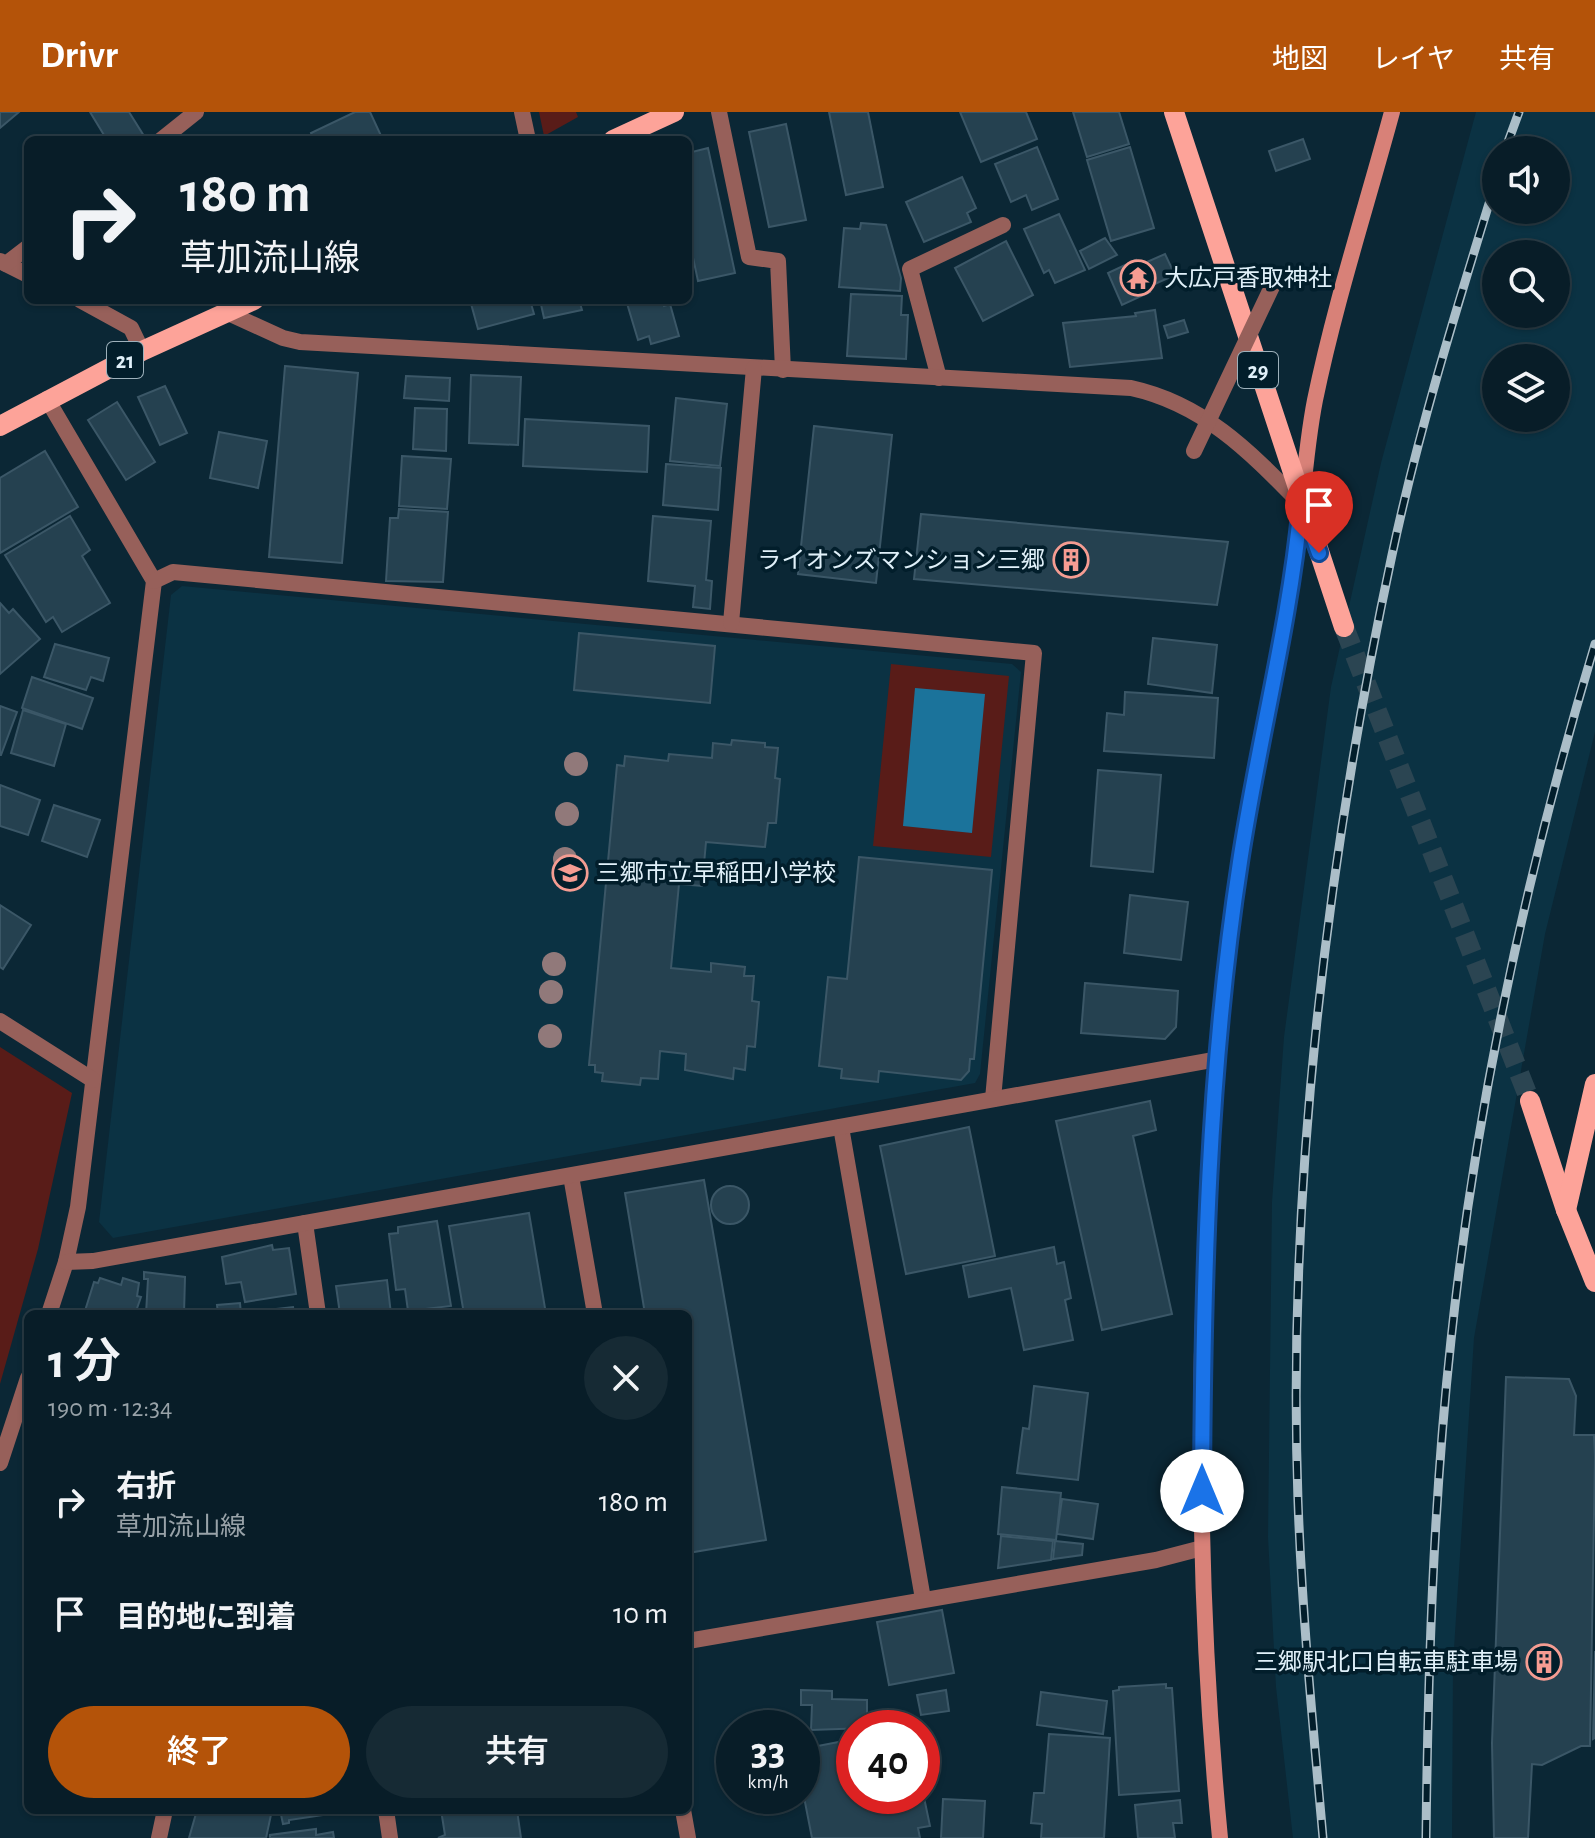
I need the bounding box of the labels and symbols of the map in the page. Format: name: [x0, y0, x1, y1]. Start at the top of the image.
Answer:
temple icon: 大広戸香取神社: [1119, 259, 1157, 297]
place label: 大広戸香取神社: [1164, 265, 1332, 291]
road number: 21: [107, 342, 143, 378]
road number: 29: [1238, 352, 1278, 388]
pin: [1285, 471, 1353, 553]
building icon: ライオンズマンション三郷: [1052, 541, 1090, 579]
place label: ライオンズマンション三郷: [757, 547, 1045, 573]
school or university icon: 三郷市立早稲田小学校: [551, 854, 589, 892]
place label: 三郷市立早稲田小学校: [596, 860, 836, 886]
position arrow: [1160, 1449, 1244, 1533]
building icon: 三郷駅北口自転車駐車場: [1525, 1643, 1563, 1681]
place label: 三郷駅北口自転車駐車場: [1254, 1649, 1518, 1675]
speed limit sign: 40: [836, 1710, 940, 1814]

